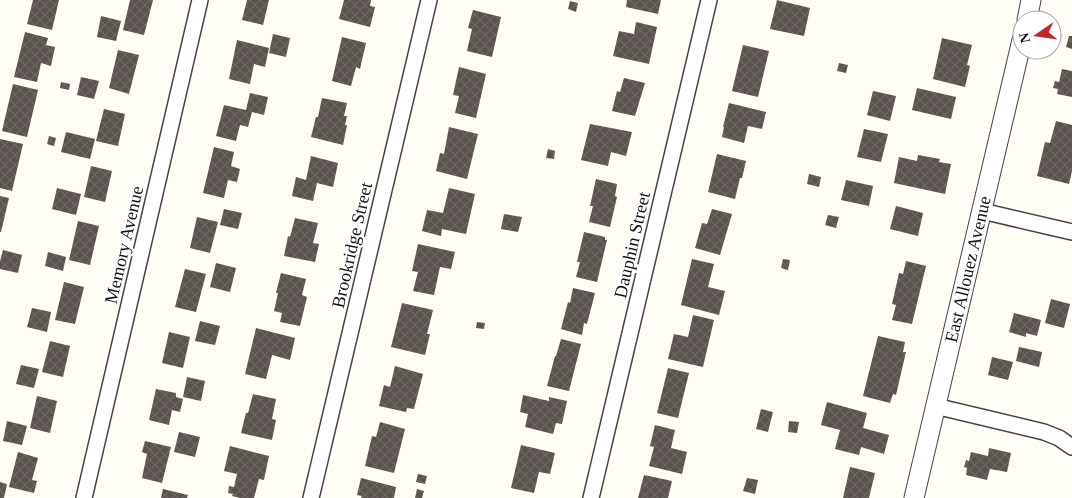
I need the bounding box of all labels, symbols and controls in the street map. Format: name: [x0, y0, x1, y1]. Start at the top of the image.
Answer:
north arrow: [1012, 10, 1062, 60]
text: N: [1016, 31, 1033, 44]
street label: Brookridge Street: [328, 180, 376, 310]
street label: Memory Avenue: [101, 184, 147, 306]
street label: Dauphin Street: [610, 190, 654, 300]
street label: East Allouez Avenue: [941, 194, 995, 344]

